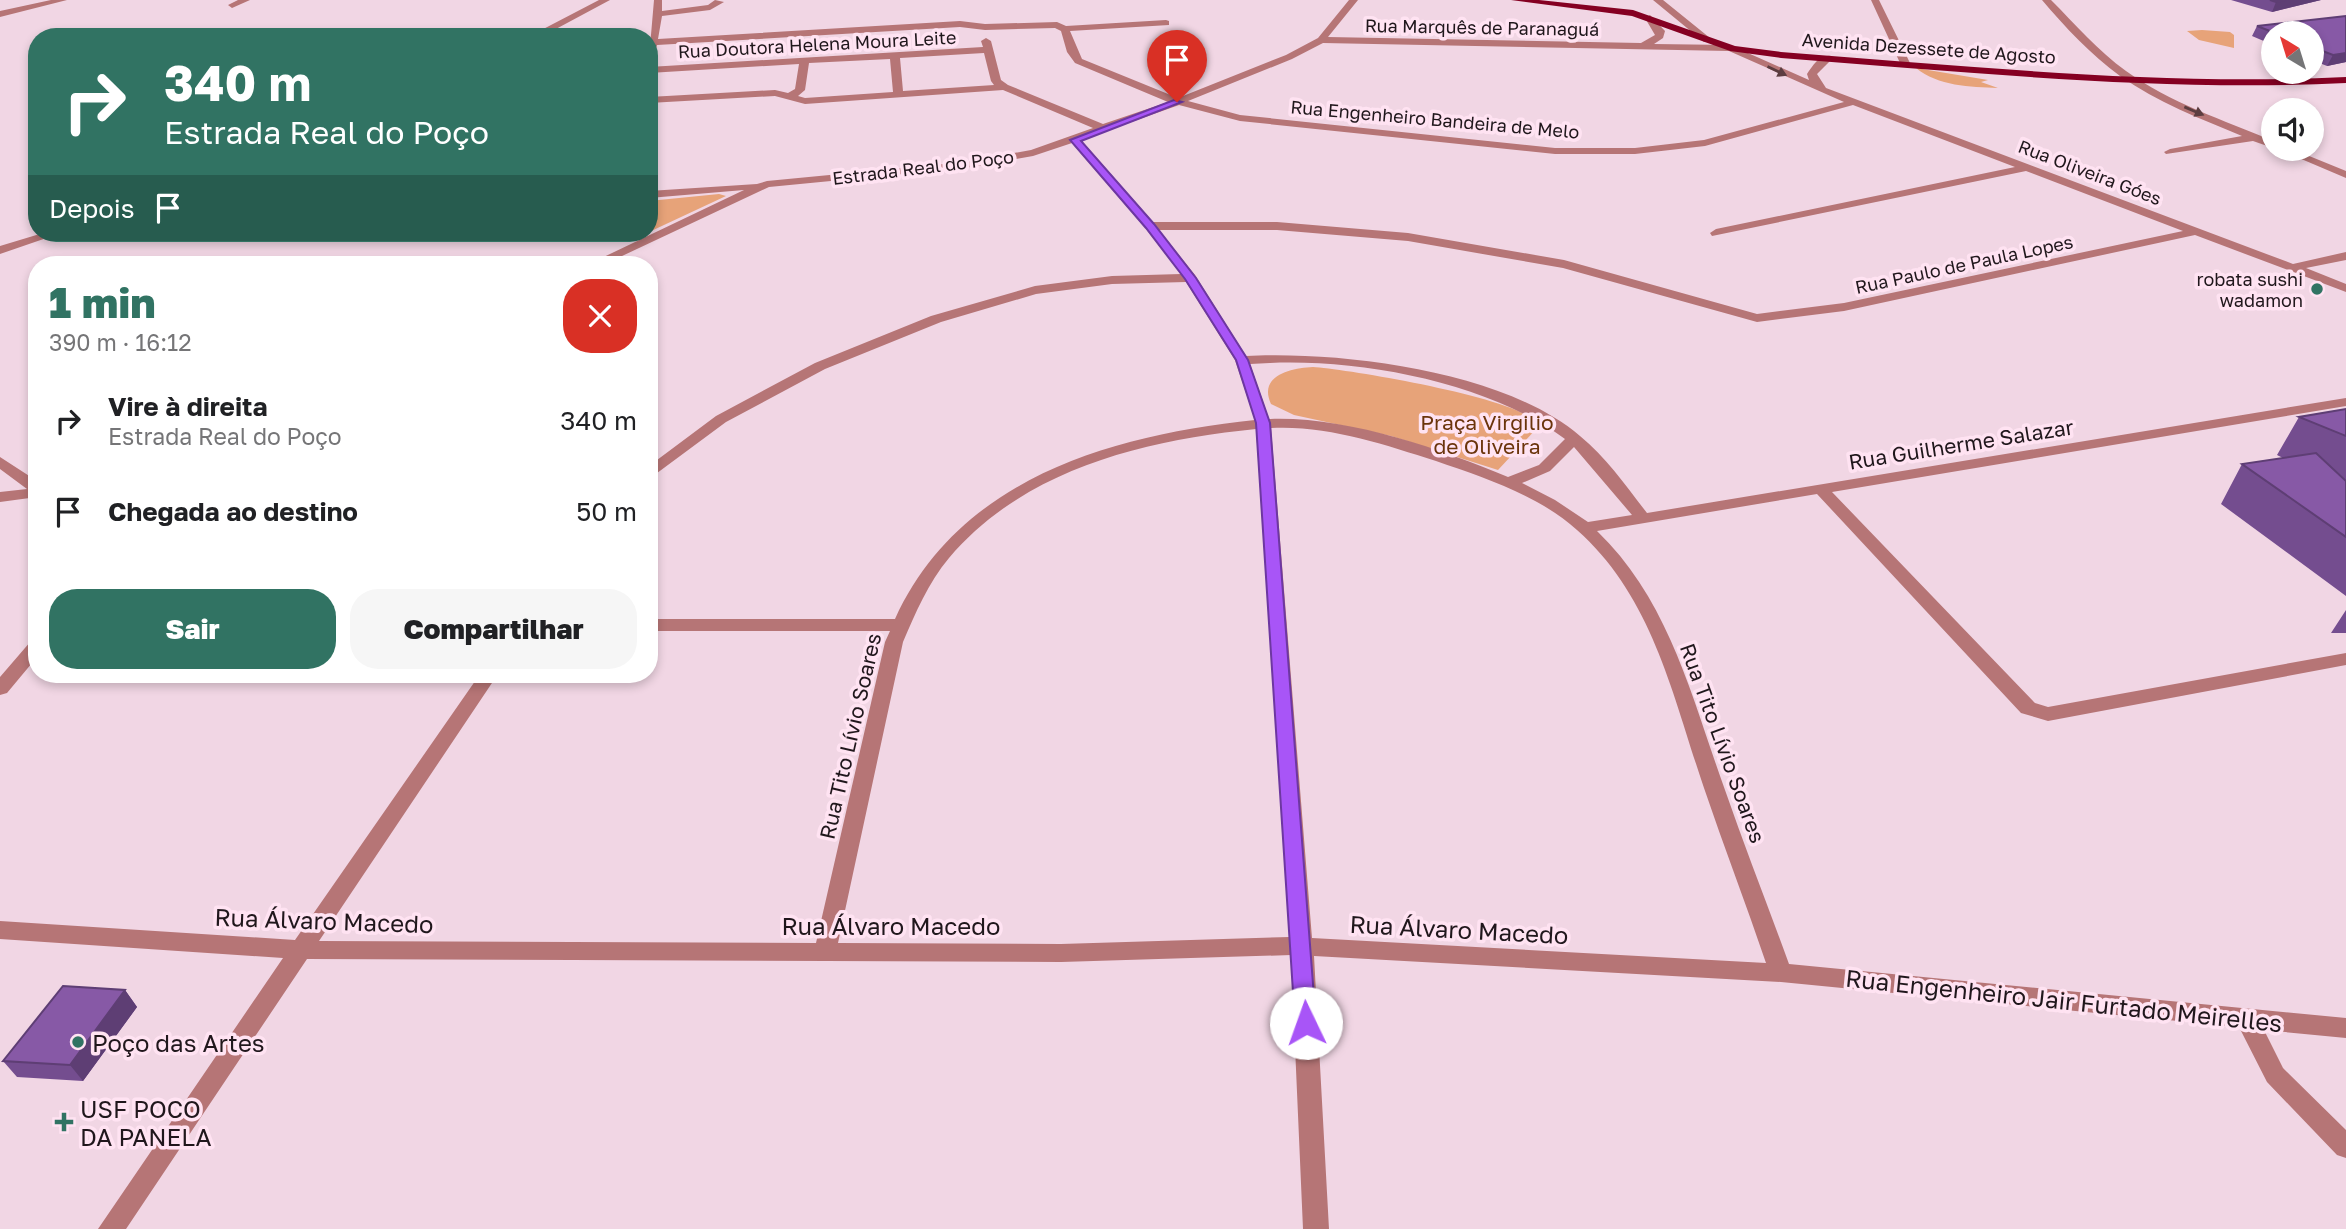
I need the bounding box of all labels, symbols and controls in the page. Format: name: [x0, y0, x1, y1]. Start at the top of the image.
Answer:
street label: Rua Marquês de Paranaguá: [1365, 14, 1599, 40]
north arrow: [2261, 21, 2324, 84]
map controls: [2261, 21, 2324, 161]
street label: Rua Doutora Helena Moura Leite: [677, 26, 957, 62]
street label: Avenida Dezessete de Agosto: [1801, 28, 2057, 68]
pin: [1147, 30, 1207, 102]
icon: arrive: [1158, 41, 1196, 79]
text: 340 m: [164, 53, 312, 112]
icon: right: [49, 56, 140, 147]
one-way arrow: [1767, 65, 1787, 77]
street label: Rua Engenheiro Bandeira de Melo: [1290, 95, 1580, 143]
button: sound: [2261, 98, 2324, 161]
one-way arrow: [2184, 106, 2205, 117]
text: Estrada Real do Poço: [164, 113, 489, 151]
street label: Rua Oliveira Góes: [2015, 135, 2165, 209]
street label: Estrada Real do Poço: [831, 145, 1015, 189]
icon: arrive: [149, 189, 187, 227]
text: Depois: [49, 193, 135, 224]
street label: Rua Paulo de Paula Lopes: [1853, 230, 2075, 298]
place label: robata sushi wadamon: [2197, 268, 2303, 311]
text: 1 min: [49, 277, 156, 327]
button: close: [563, 279, 637, 353]
marker: robata sushi wadamon: [2309, 281, 2325, 297]
text: 390 m · 16:12: [49, 328, 192, 356]
text: Vire à direita: [108, 391, 268, 422]
icon: right: [49, 402, 87, 440]
text: 340 m: [560, 405, 637, 436]
park label: Praça Virgilio de Oliveira: [1420, 409, 1554, 459]
street label: Rua Guilherme Salazar: [1847, 413, 2075, 475]
text: Estrada Real do Poço: [108, 422, 342, 450]
icon: arrive: [49, 493, 87, 531]
text: Chegada ao destino: [108, 496, 358, 527]
text: 50 m: [576, 496, 637, 527]
button: Sair: [49, 589, 336, 669]
button: Compartilhar: [350, 589, 637, 669]
street label: Rua Tito Lívio Soares: [814, 630, 886, 842]
street label: Rua Tito Lívio Soares: [1675, 640, 1771, 846]
street label: Rua Álvaro Macedo: [214, 902, 434, 938]
street label: Rua Álvaro Macedo: [1349, 909, 1569, 949]
street label: Rua Álvaro Macedo: [782, 911, 1000, 940]
street label: Rua Engenheiro Jair Furtado Meirelles: [1844, 963, 2284, 1037]
position arrow: [1269, 986, 1343, 1060]
place label: Poço das Artes: [92, 1028, 265, 1057]
marker: Poço das Artes: [70, 1034, 86, 1050]
place label: USF POCO DA PANELA: [80, 1094, 212, 1151]
marker: USF POCO DA PANELA: [54, 1112, 74, 1132]

